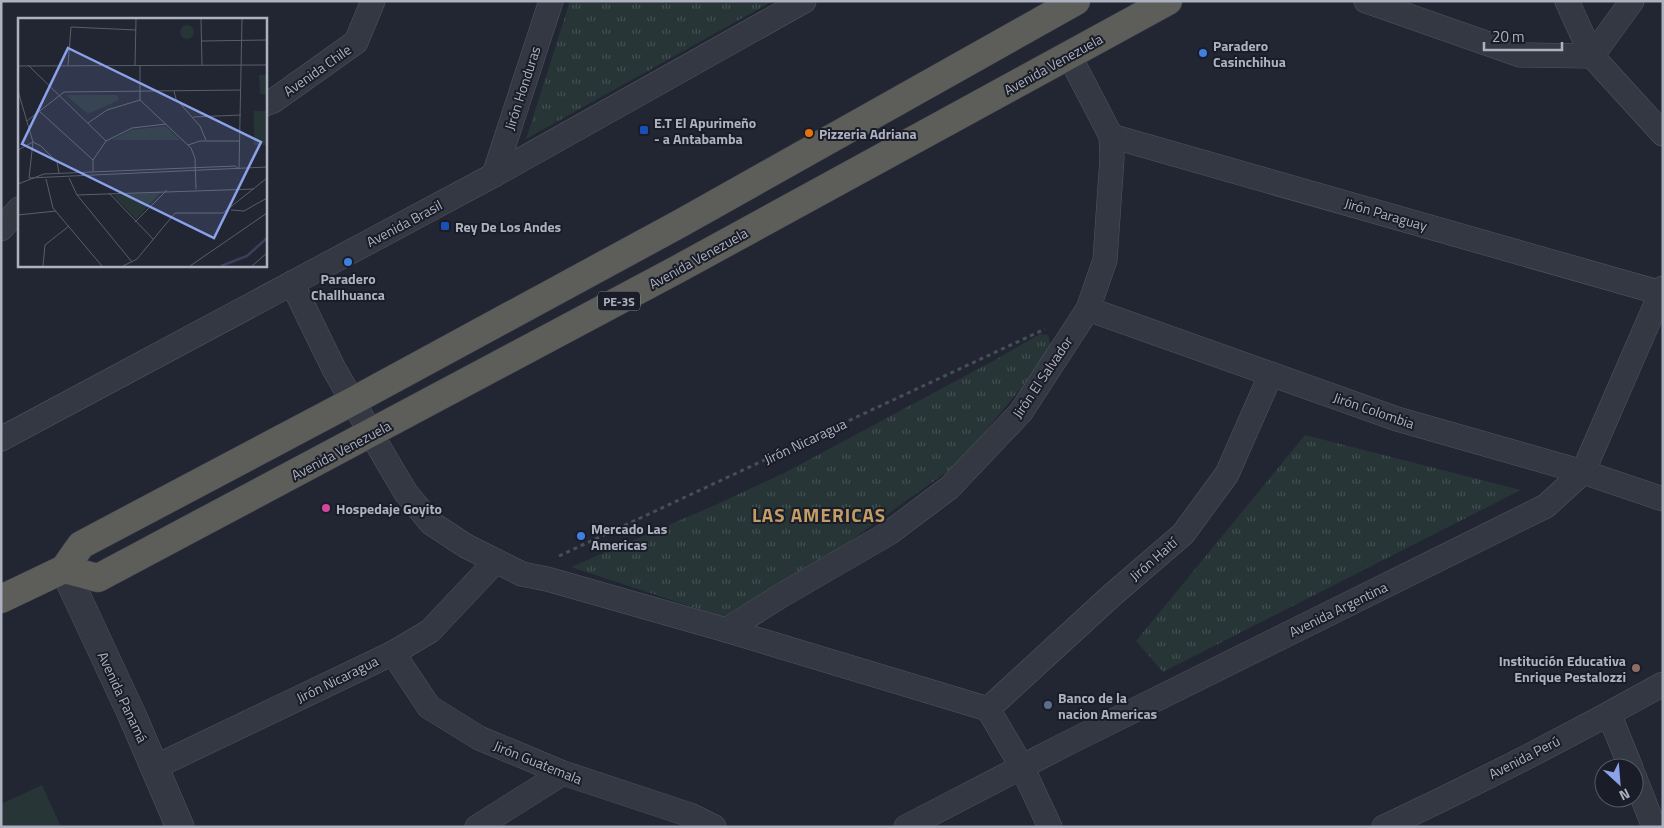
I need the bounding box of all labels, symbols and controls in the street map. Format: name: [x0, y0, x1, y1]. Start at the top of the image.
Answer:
inset map: [18, 18, 266, 266]
scale bar: [1484, 20, 1562, 52]
text: 20 m: [1492, 25, 1525, 48]
street label: Avenida Venezuela: [1000, 28, 1106, 100]
place label: Paradero Casinchihua: [1213, 35, 1286, 72]
street label: Avenida Chile: [279, 39, 355, 101]
street label: Jirón Honduras: [499, 43, 545, 133]
marker: Paradero Casinchihua: [1197, 47, 1209, 59]
place label: E.T El Apurimeño - a Antabamba: [654, 112, 756, 149]
place label: Pizzeria Adriana: [819, 123, 917, 144]
marker: E.T El Apurimeño - a Antabamba: [638, 124, 650, 136]
marker: Pizzeria Adriana: [803, 127, 815, 139]
street label: Jirón Paraguay: [1342, 192, 1430, 236]
street label: Avenida Brasil: [362, 194, 446, 252]
place label: Rey De Los Andes: [455, 216, 562, 237]
marker: Rey De Los Andes: [439, 220, 451, 232]
street label: Avenida Venezuela: [645, 222, 751, 294]
marker: Paradero Challhuanca: [342, 256, 354, 268]
place label: Paradero Challhuanca: [311, 268, 385, 305]
road number: PE-3S: [598, 292, 640, 310]
street label: Jirón El Salvador: [1007, 332, 1077, 422]
street label: Jirón Colombia: [1331, 386, 1417, 434]
street label: Jirón Nicaragua: [760, 413, 850, 469]
street label: Avenida Venezuela: [287, 415, 395, 485]
place label: Hospedaje Goyito: [336, 498, 442, 519]
district label: LAS AMERICAS: [752, 500, 886, 529]
marker: Hospedaje Goyito: [320, 502, 332, 514]
place label: Mercado Las Americas: [591, 518, 668, 555]
marker: Mercado Las Americas: [575, 530, 587, 542]
street label: Jirón Haití: [1124, 532, 1182, 586]
street label: Avenida Argentina: [1285, 576, 1391, 642]
street label: Avenida Panamá: [93, 648, 153, 746]
street label: Jirón Nicaragua: [292, 650, 382, 708]
place label: Institución Educativa Enrique Pestalozzi: [1499, 650, 1626, 687]
marker: Institución Educativa Enrique Pestalozzi: [1630, 662, 1642, 674]
place label: Banco de la nacion Americas: [1058, 687, 1158, 724]
marker: Banco de la nacion Americas: [1042, 699, 1054, 711]
street label: Avenida Perú: [1485, 730, 1563, 784]
street label: Jirón Guatemala: [491, 735, 585, 789]
north arrow: [1594, 758, 1644, 808]
text: N: [1616, 784, 1634, 807]

